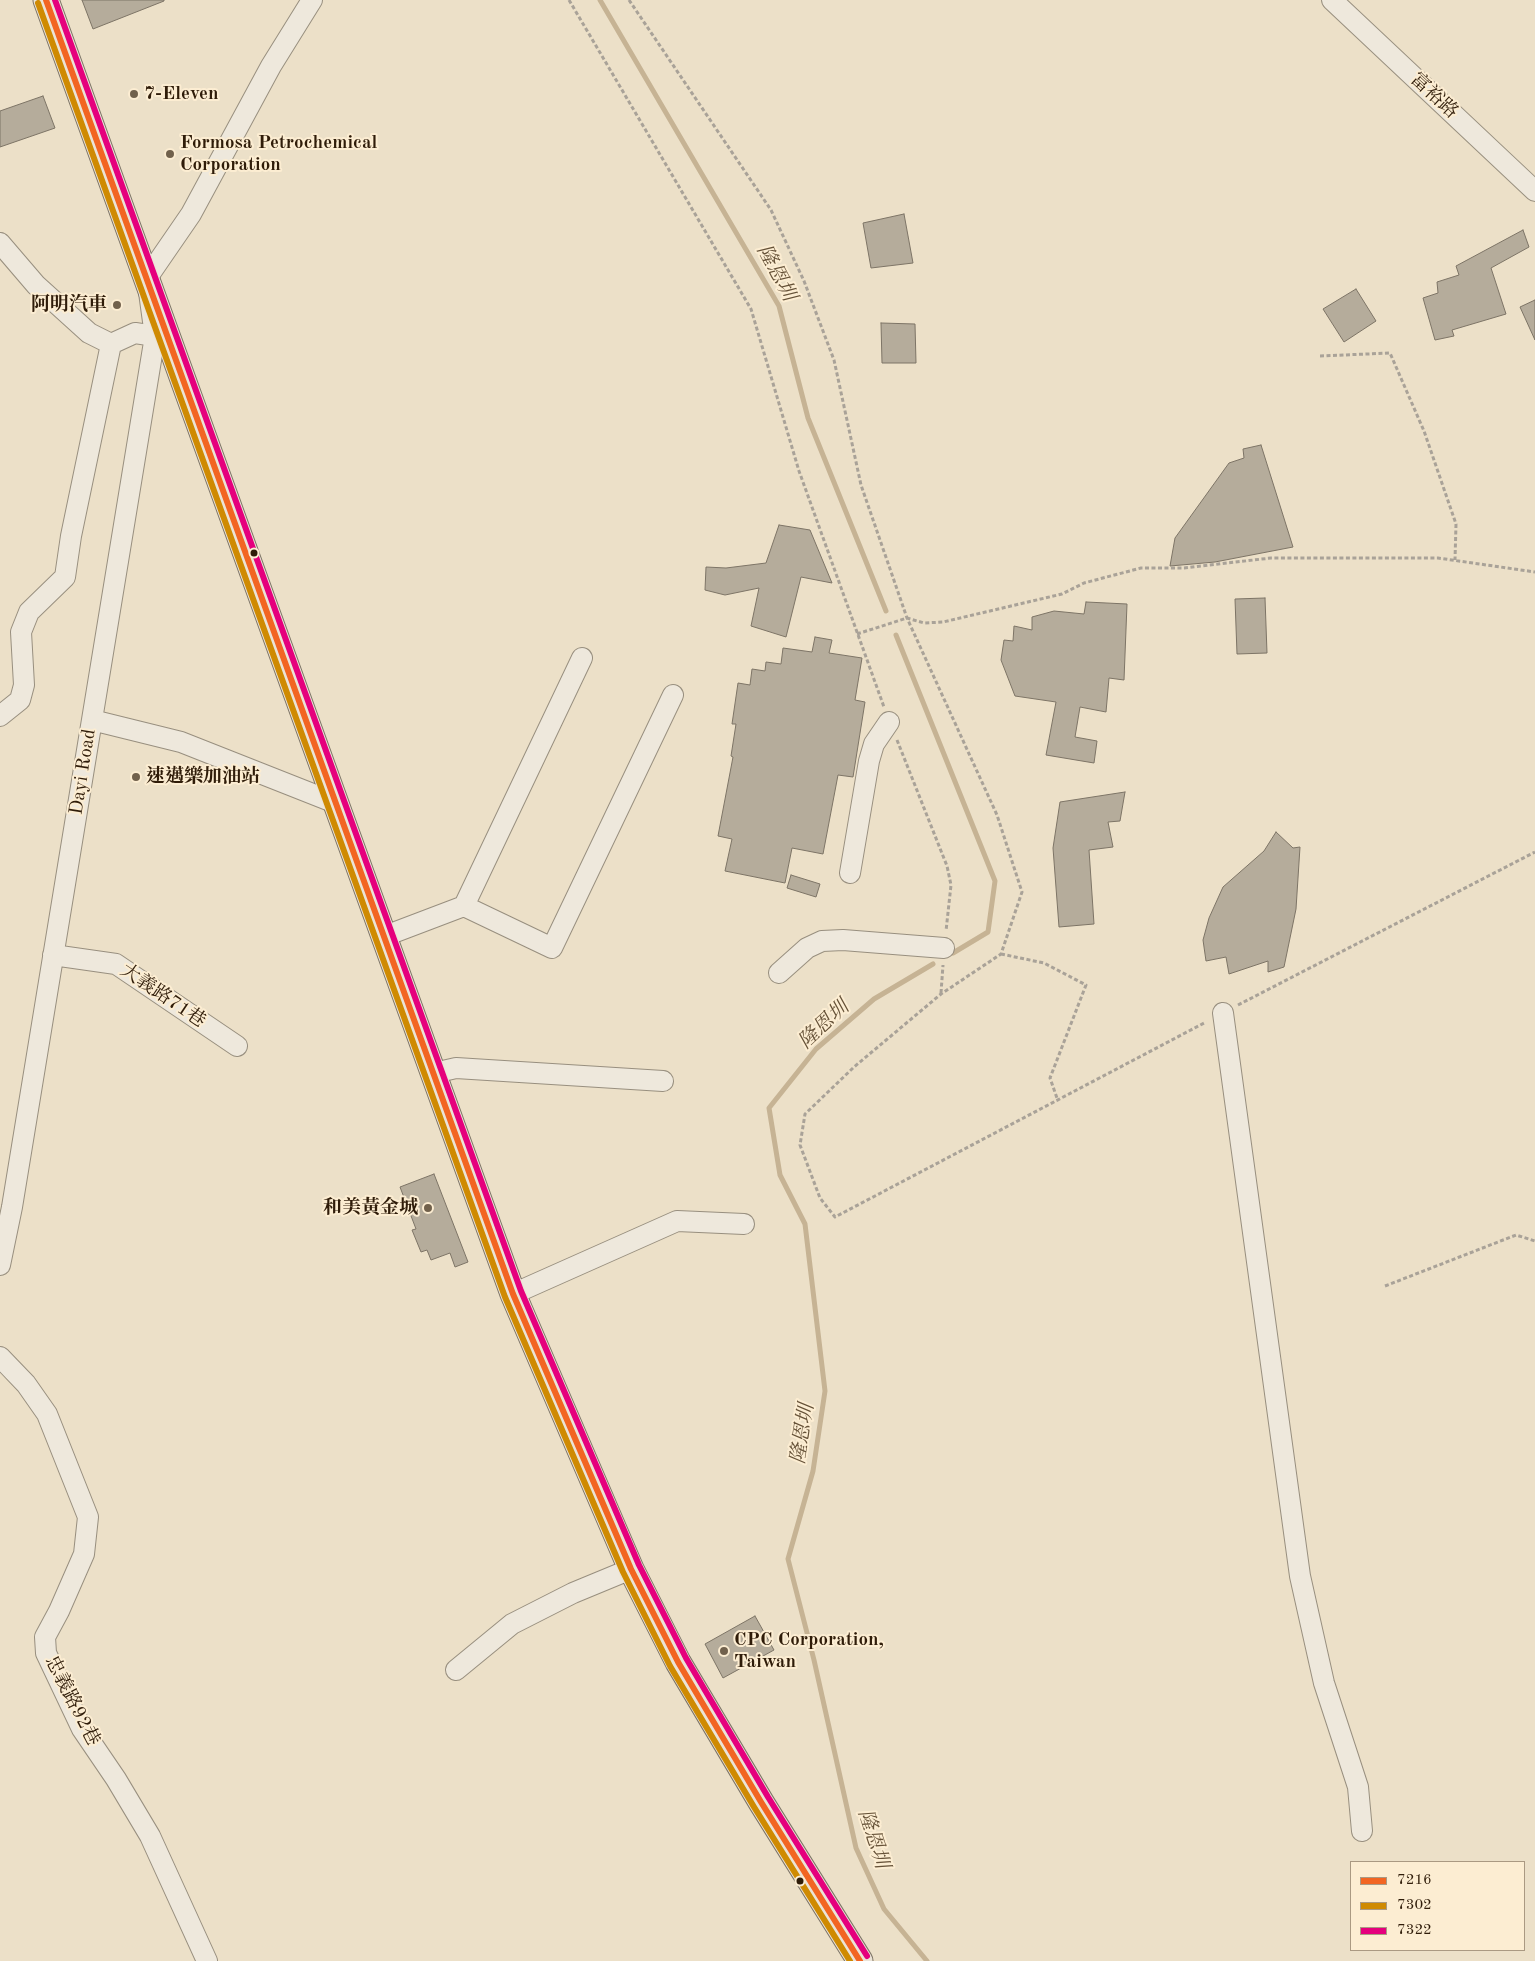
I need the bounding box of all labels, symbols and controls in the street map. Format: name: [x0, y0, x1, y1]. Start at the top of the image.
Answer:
street label: 富裕路: [1405, 68, 1463, 124]
place label: 7-Eleven: [144, 83, 219, 105]
marker: 7-Eleven: [128, 88, 140, 100]
place label: Formosa Petrochemical Corporation: [180, 132, 377, 176]
marker: Formosa Petrochemical Corporation: [164, 148, 176, 160]
water label: 隆恩圳: [751, 241, 801, 305]
place label: 阿明汽車: [31, 294, 107, 316]
marker: 阿明汽車: [111, 299, 123, 311]
unlabelled marker: [249, 548, 259, 558]
street label: Dayi Road: [65, 727, 101, 817]
place label: 速邁樂加油站: [146, 766, 260, 788]
marker: 速邁樂加油站: [130, 771, 142, 783]
street label: 大義路71巷: [116, 959, 210, 1033]
water label: 隆恩圳: [794, 996, 854, 1054]
place label: 和美黃金城: [323, 1197, 418, 1219]
marker: 和美黃金城: [422, 1202, 434, 1214]
water label: 隆恩圳: [786, 1402, 820, 1466]
place label: CPC Corporation, Taiwan: [734, 1629, 884, 1673]
marker: CPC Corporation, Taiwan: [718, 1645, 730, 1657]
street label: 忠義路92巷: [40, 1652, 104, 1750]
water label: 隆恩圳: [852, 1807, 894, 1871]
legend: [1350, 1861, 1525, 1951]
text: 7216: [1397, 1873, 1432, 1888]
unlabelled marker: [795, 1876, 805, 1886]
text: 7302: [1397, 1898, 1432, 1913]
text: 7322: [1397, 1923, 1432, 1938]

